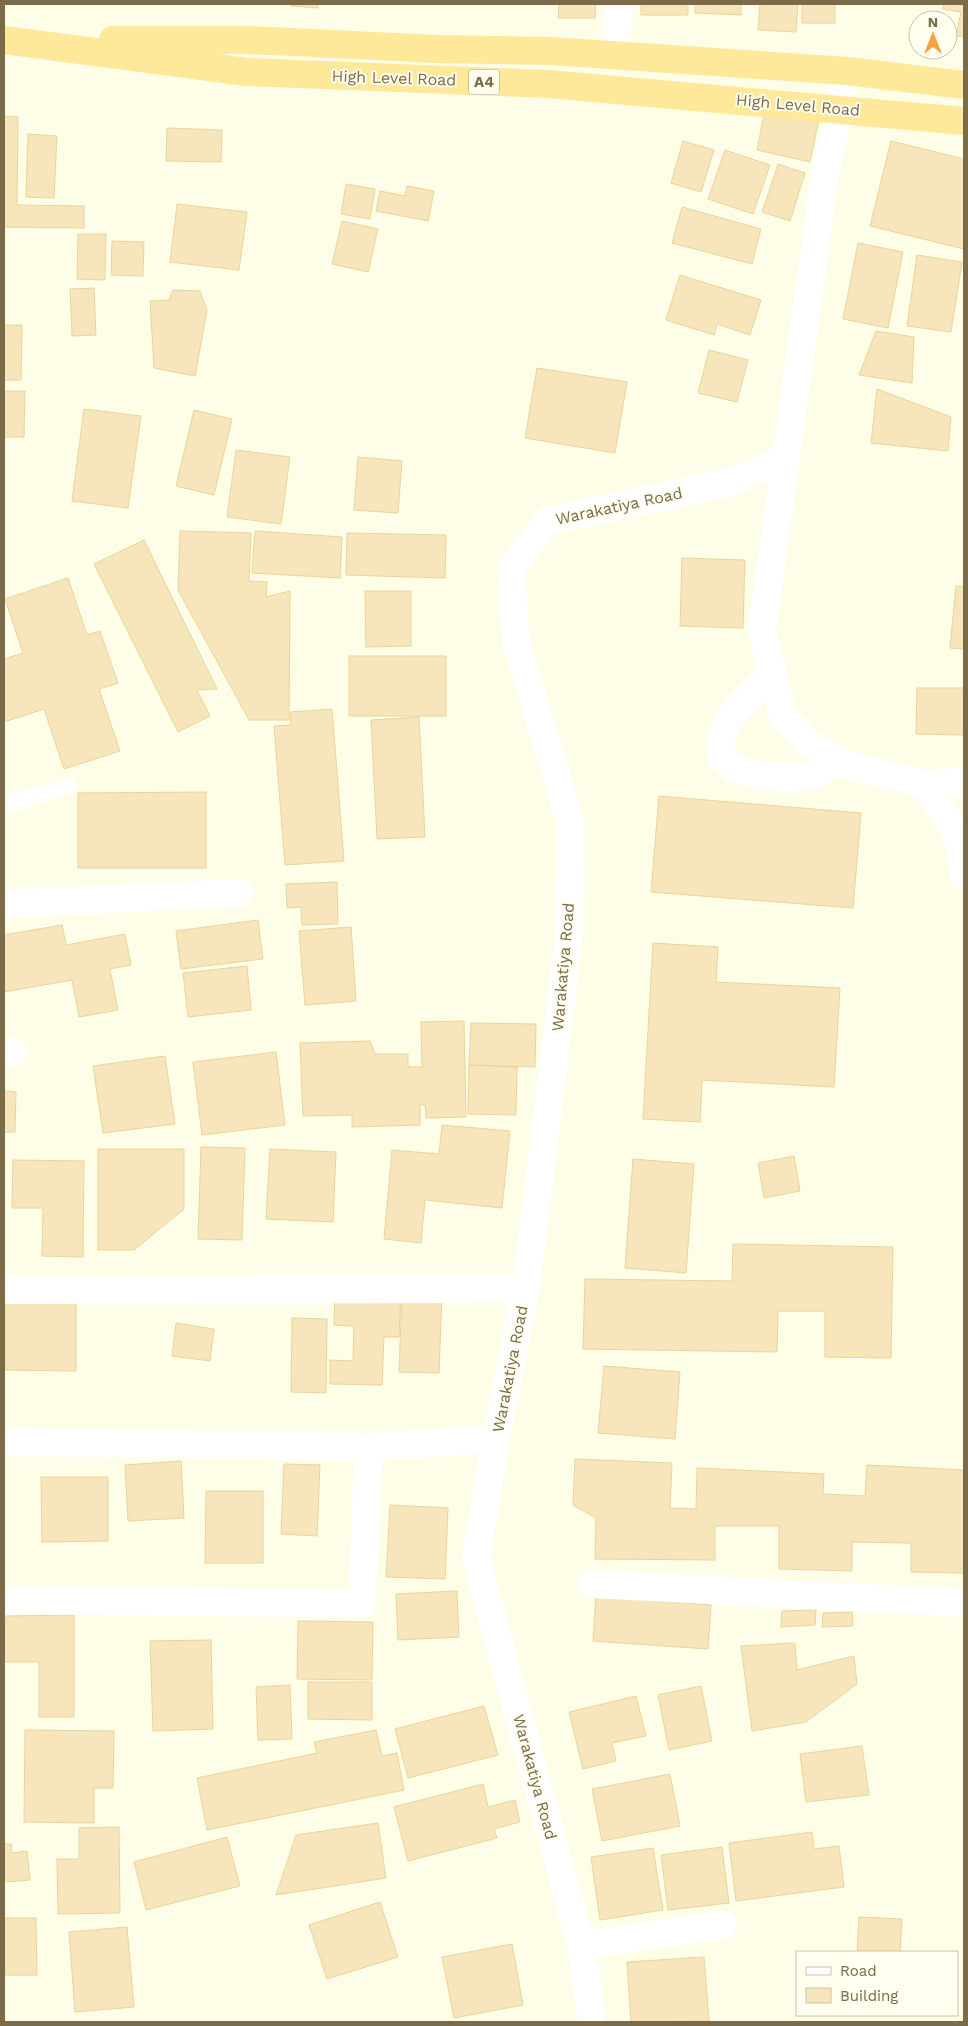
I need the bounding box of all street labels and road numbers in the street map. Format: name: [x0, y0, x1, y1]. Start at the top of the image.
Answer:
street label: High Level Road: [331, 66, 457, 90]
road number: A4: [469, 70, 499, 94]
street label: High Level Road: [735, 90, 861, 120]
street label: Warakatiya Road: [554, 483, 684, 529]
street label: Warakatiya Road: [548, 902, 578, 1032]
street label: Warakatiya Road: [488, 1304, 532, 1434]
street label: Warakatiya Road: [509, 1712, 561, 1842]

